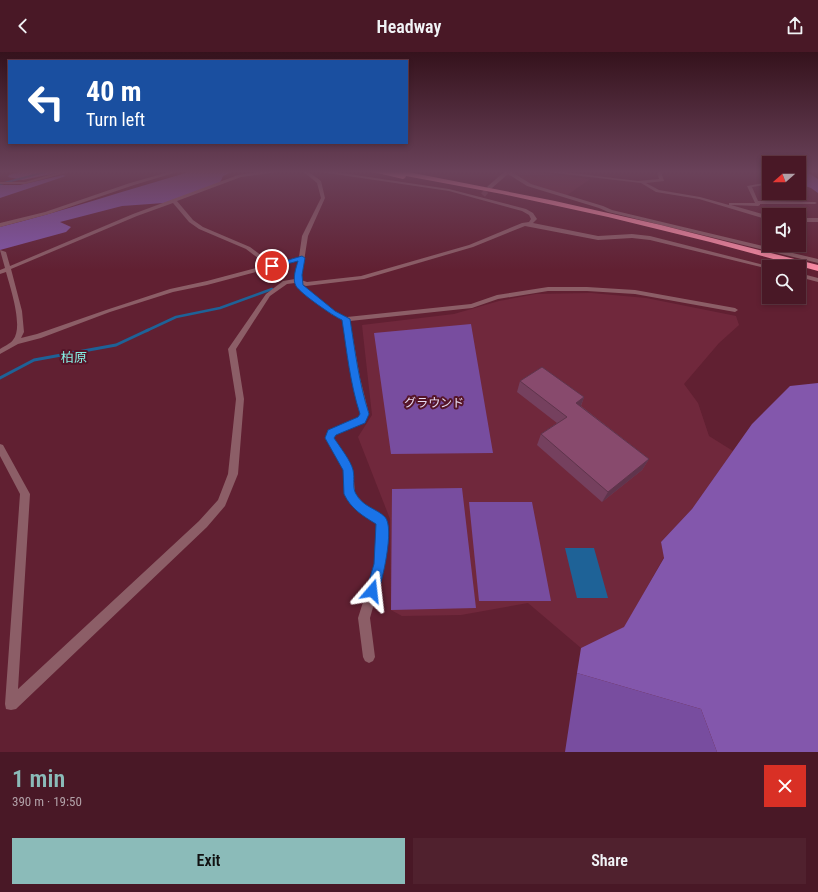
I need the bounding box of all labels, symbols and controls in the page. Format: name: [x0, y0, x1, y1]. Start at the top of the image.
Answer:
icon: back: [12, 15, 34, 37]
icon: share: [784, 15, 806, 37]
text: Headway: [377, 16, 441, 37]
text: 40 m: [86, 75, 142, 108]
icon: left: [20, 76, 72, 128]
text: Turn left: [86, 109, 145, 130]
north arrow: [762, 156, 806, 200]
map controls: [762, 156, 806, 304]
button: sound: [762, 208, 806, 252]
pin: [255, 249, 289, 283]
icon: arrive: [261, 255, 283, 277]
button: search: [762, 260, 806, 304]
district label: 柏原: [61, 350, 87, 365]
park label: グラウンド: [404, 396, 464, 410]
position arrow: [351, 570, 393, 612]
text: 1 min: [12, 765, 65, 793]
button: close: [764, 765, 806, 807]
text: 390 m · 19:50: [12, 794, 82, 809]
button: Exit: [12, 838, 405, 884]
button: Share: [413, 838, 806, 884]

